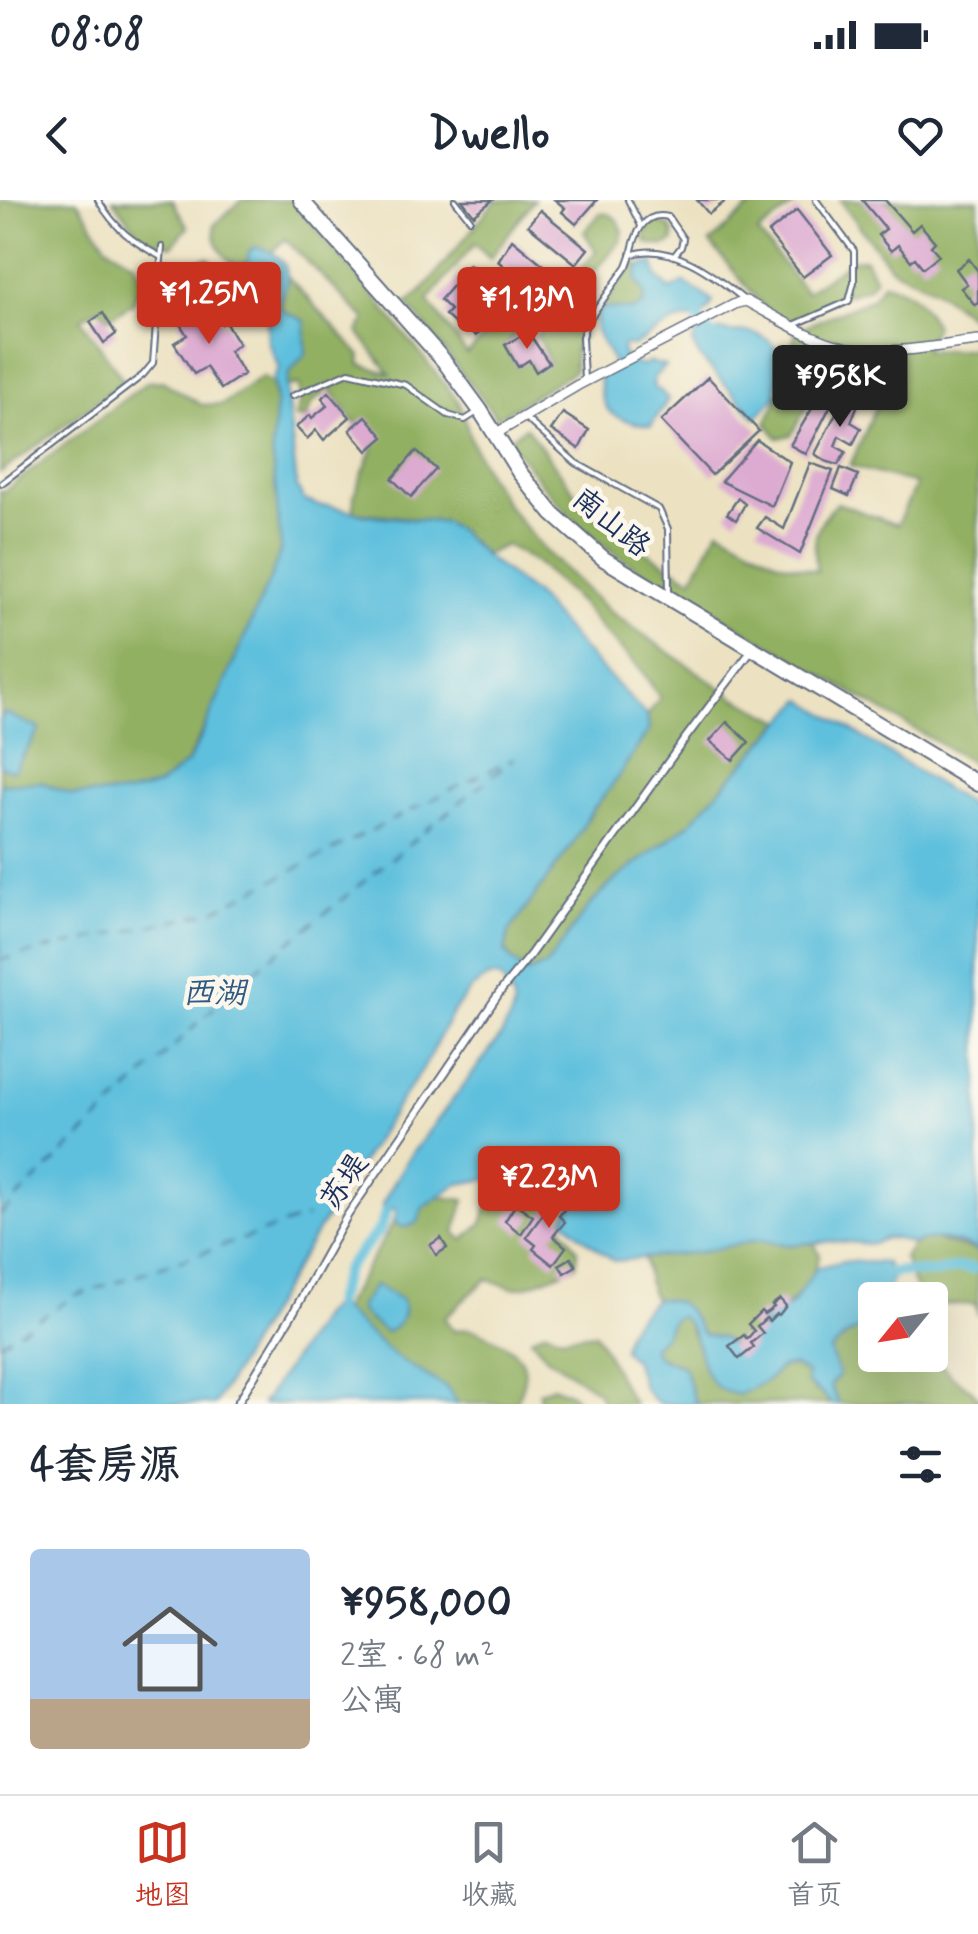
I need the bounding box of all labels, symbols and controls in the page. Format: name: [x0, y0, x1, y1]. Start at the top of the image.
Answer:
text: 08:08: [50, 11, 144, 60]
text: Dwello: [429, 106, 549, 165]
icon: back: [30, 108, 85, 163]
icon: heart: [893, 108, 948, 163]
pin: ¥1.25M: [128, 262, 290, 347]
pin: ¥1.13M: [446, 267, 608, 352]
text: ¥1.25M: [159, 273, 259, 315]
text: ¥1.13M: [479, 278, 575, 320]
pin: ¥958K: [770, 345, 910, 430]
text: ¥958K: [794, 356, 886, 398]
street label: 南山路: [564, 480, 658, 566]
water label: 西湖: [182, 973, 249, 1015]
street label: 苏堤: [312, 1146, 378, 1218]
pin: ¥2.23M: [468, 1146, 630, 1231]
text: ¥2.23M: [500, 1157, 598, 1199]
north arrow: [858, 1282, 948, 1372]
map controls: [858, 1282, 948, 1372]
icon: filters: [893, 1437, 948, 1492]
text: 4套房源: [30, 1439, 180, 1494]
text: ¥958,000: [340, 1577, 512, 1632]
icon: home: [110, 1589, 230, 1709]
text: 2室 · 68 m²: [340, 1635, 495, 1677]
text: 公寓: [340, 1680, 404, 1722]
tab: 地图: [135, 1815, 191, 1915]
tab: 收藏: [461, 1815, 517, 1915]
tab: 首页: [787, 1815, 843, 1915]

